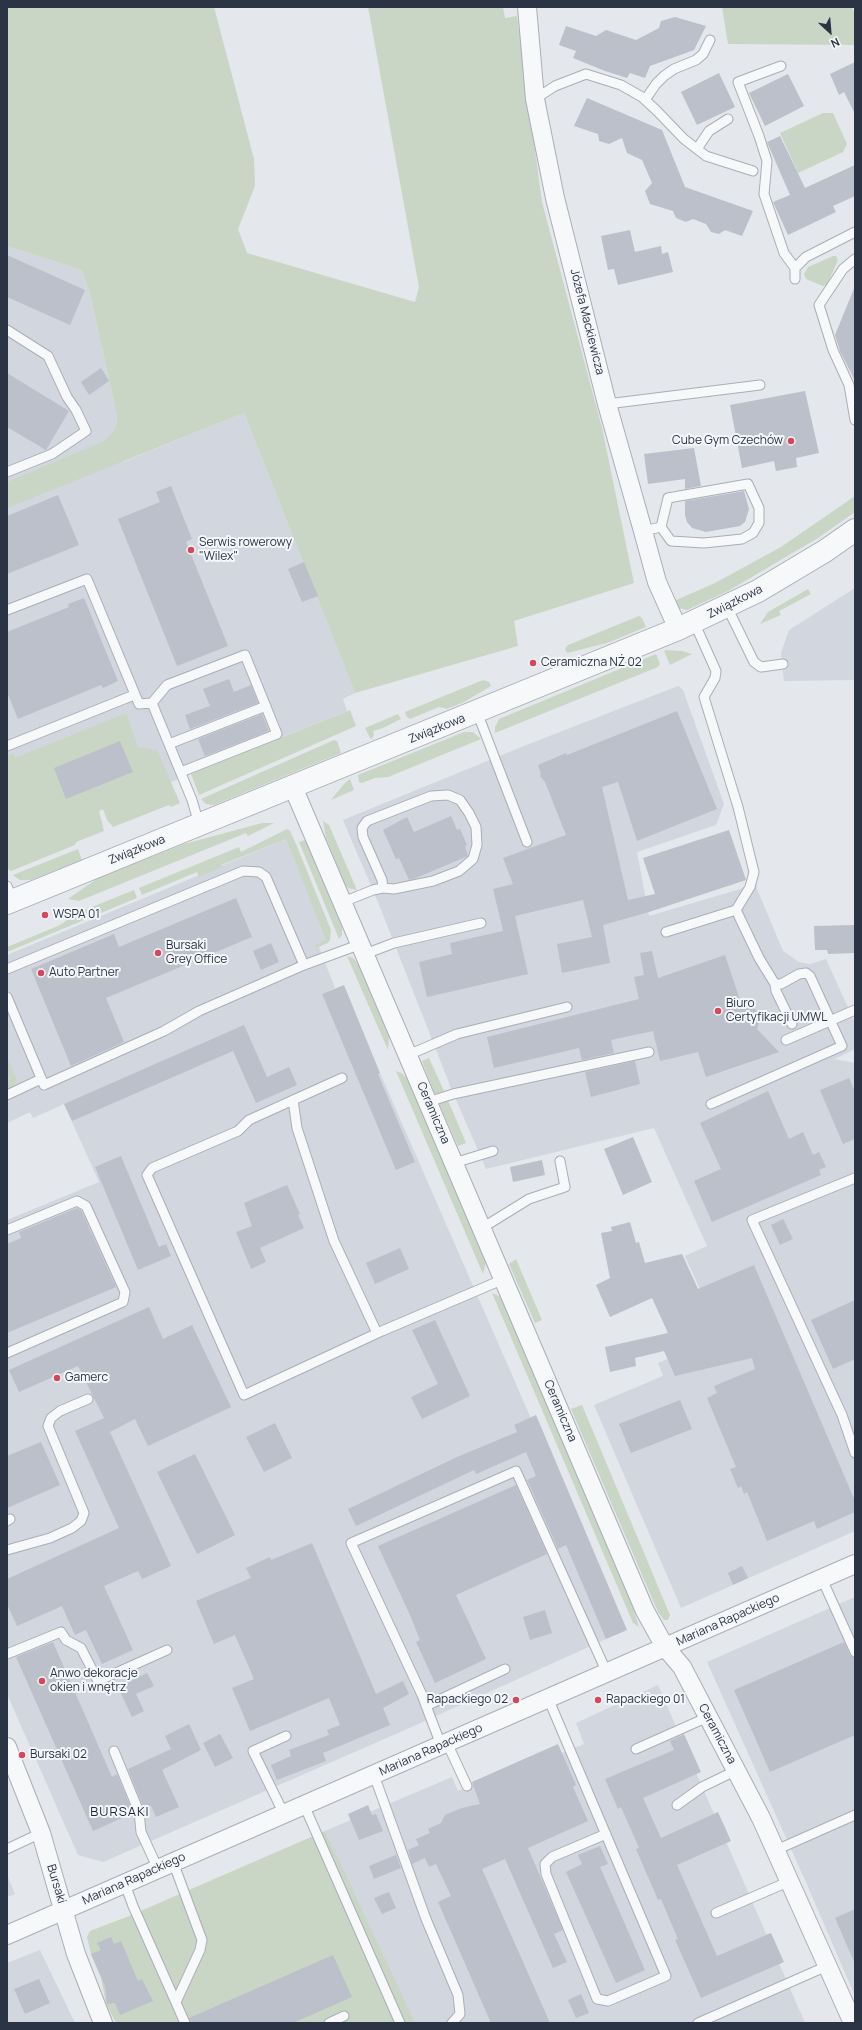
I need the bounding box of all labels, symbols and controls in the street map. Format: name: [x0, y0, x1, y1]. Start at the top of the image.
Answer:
north arrow: [810, 12, 850, 52]
text: N: [829, 35, 842, 52]
street label: Józefa Mackiewicza: [567, 268, 607, 376]
place label: Cube Gym Czechów: [672, 434, 783, 448]
marker: Cube Gym Czechów: [786, 436, 796, 446]
place label: Serwis rowerowy "Wilex": [199, 536, 292, 564]
marker: Serwis rowerowy "Wilex": [186, 545, 196, 555]
street label: Związkowa: [705, 582, 765, 622]
place label: Ceramiczna NŻ 02: [541, 656, 642, 670]
marker: Ceramiczna NŻ 02: [528, 658, 538, 668]
street label: Związkowa: [407, 711, 467, 747]
street label: Związkowa: [107, 832, 167, 868]
place label: WSPA 01: [53, 908, 100, 922]
marker: WSPA 01: [40, 910, 50, 920]
place label: Bursaki Grey Office: [166, 939, 227, 967]
marker: Bursaki Grey Office: [153, 948, 163, 958]
place label: Auto Partner: [49, 966, 119, 980]
marker: Auto Partner: [36, 968, 46, 978]
place label: Biuro Certyfikacji UMWL: [726, 997, 827, 1025]
marker: Biuro Certyfikacji UMWL: [713, 1006, 723, 1016]
street label: Ceramiczna: [413, 1080, 453, 1146]
place label: Gamerc: [65, 1371, 108, 1385]
marker: Gamerc: [52, 1373, 62, 1383]
street label: Ceramiczna: [540, 1378, 580, 1444]
street label: Mariana Rapackiego: [674, 1591, 782, 1649]
place label: Anwo dekoracje okien i wnętrz: [50, 1667, 138, 1695]
marker: Anwo dekoracje okien i wnętrz: [37, 1676, 47, 1686]
place label: Rapackiego 02: [427, 1693, 508, 1707]
place label: Rapackiego 01: [606, 1693, 685, 1707]
marker: Rapackiego 02: [511, 1695, 521, 1705]
marker: Rapackiego 01: [593, 1695, 603, 1705]
street label: Ceramiczna: [695, 1701, 739, 1767]
street label: Mariana Rapackiego: [377, 1721, 485, 1779]
place label: Bursaki 02: [30, 1748, 87, 1762]
marker: Bursaki 02: [17, 1750, 27, 1760]
district label: BURSAKI: [90, 1804, 150, 1820]
street label: Mariana Rapackiego: [80, 1850, 188, 1908]
street label: Bursaki: [43, 1863, 69, 1905]

